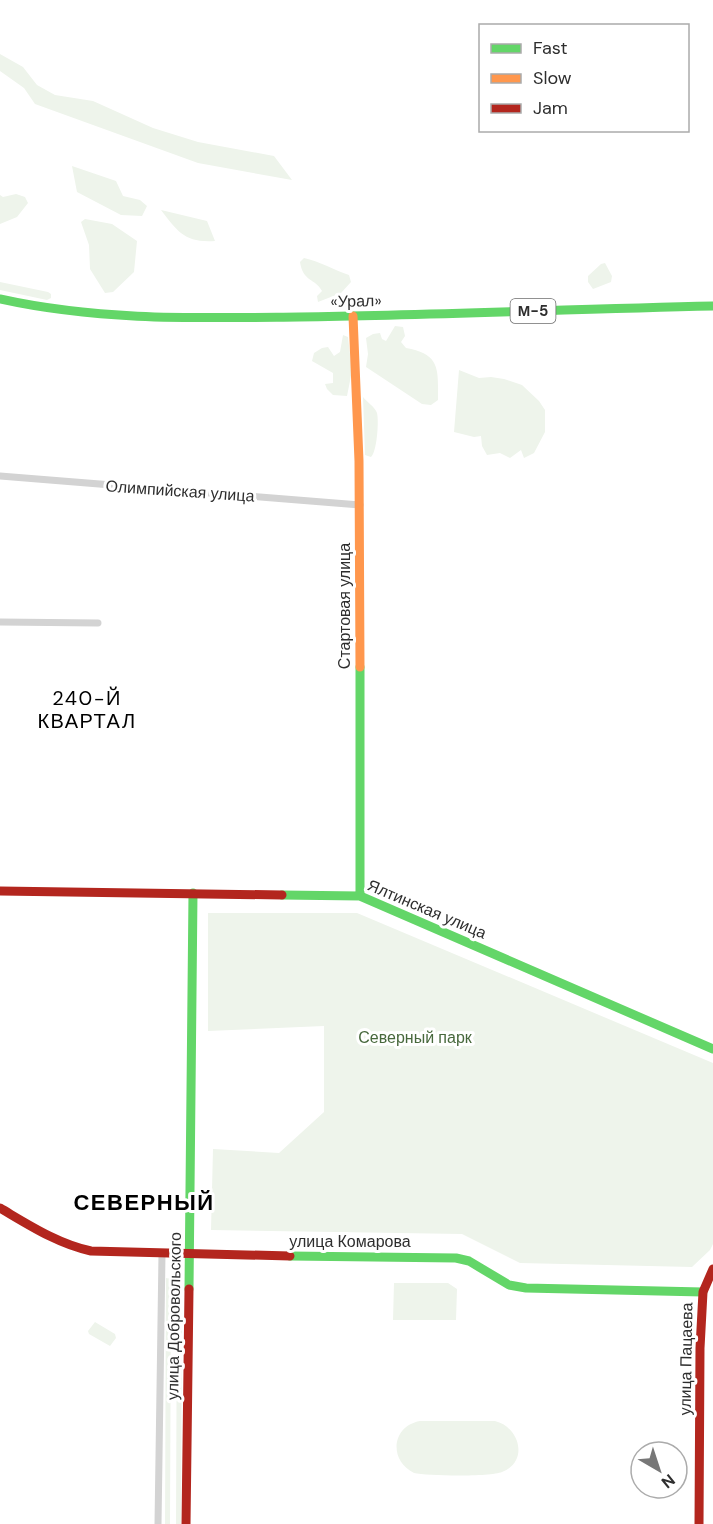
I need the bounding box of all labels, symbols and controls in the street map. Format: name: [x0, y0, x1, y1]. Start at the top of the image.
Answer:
legend: [479, 24, 689, 132]
text: Fast: [533, 36, 568, 60]
text: Slow: [533, 66, 572, 90]
text: Jam: [533, 96, 568, 120]
street label: «Урал»: [330, 290, 382, 312]
road number: М-5: [510, 299, 556, 323]
street label: Олимпийская улица: [105, 475, 255, 507]
street label: Стартовая улица: [334, 543, 355, 669]
district label: 240-Й КВАРТАЛ: [37, 685, 137, 734]
street label: Ялтинская улица: [364, 874, 490, 944]
park label: Северный парк: [358, 1027, 473, 1048]
district label: СЕВЕРНЫЙ: [73, 1188, 215, 1217]
street label: улица Комарова: [289, 1231, 411, 1252]
street label: улица Добровольского: [162, 1232, 186, 1400]
street label: улица Пацаева: [675, 1302, 697, 1416]
north arrow: [629, 1440, 689, 1500]
text: N: [657, 1469, 679, 1493]

